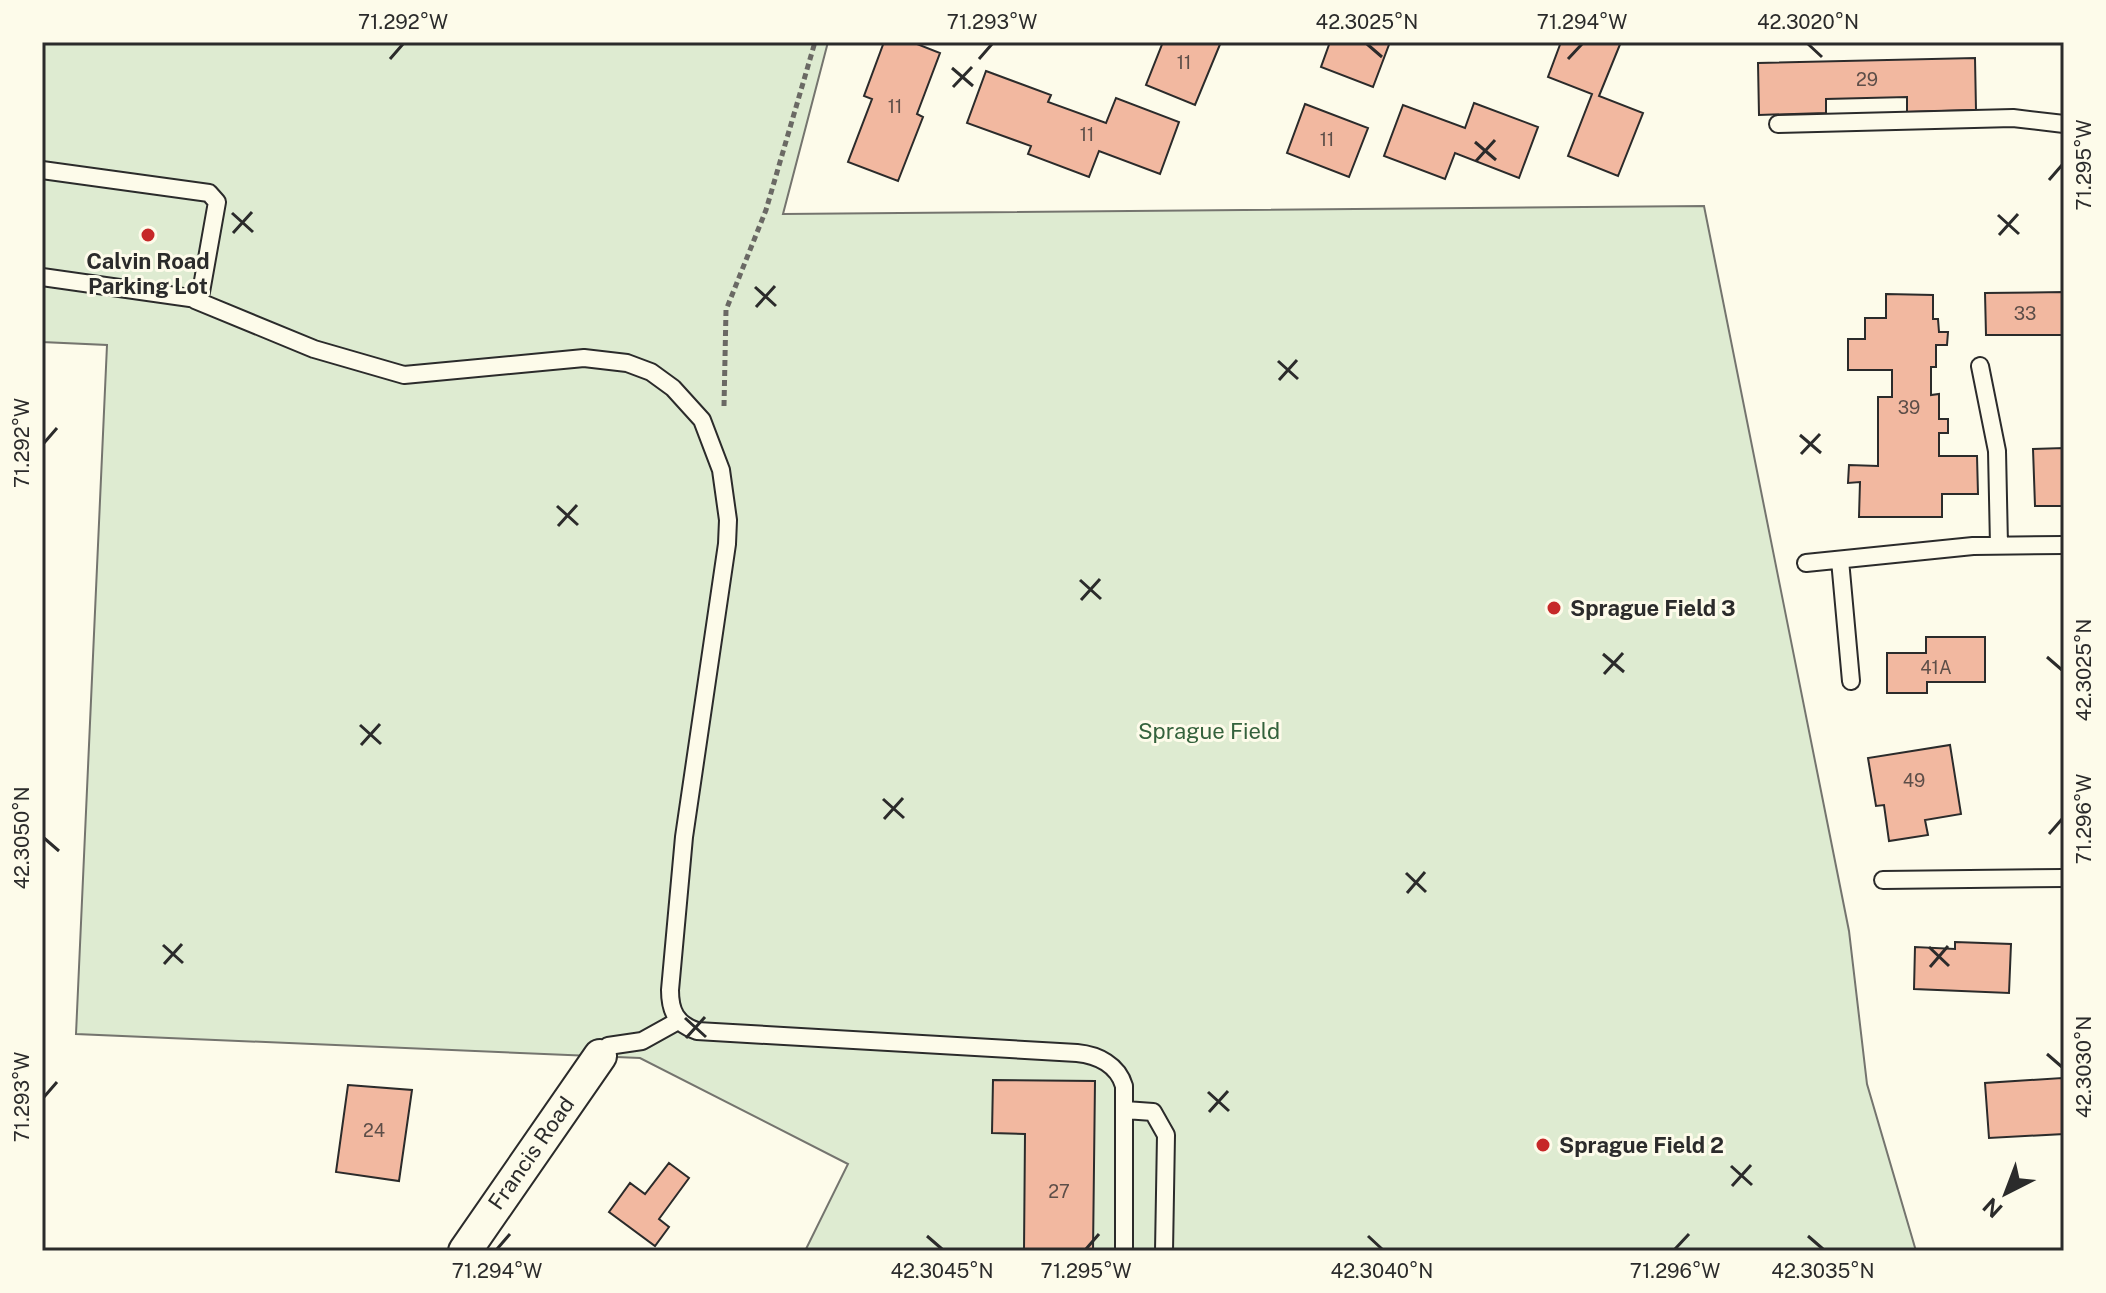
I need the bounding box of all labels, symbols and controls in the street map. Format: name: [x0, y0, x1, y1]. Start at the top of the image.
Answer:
text: 71.292°W: [358, 10, 448, 34]
text: 71.293°W: [947, 10, 1037, 34]
text: 42.3025°N: [1316, 10, 1418, 34]
text: 71.294°W: [1537, 10, 1627, 34]
text: 42.3020°N: [1757, 10, 1859, 34]
house number: 11: [1177, 52, 1191, 73]
house number: 29: [1856, 69, 1878, 90]
house number: 11: [888, 96, 902, 117]
text: 71.295°W: [2072, 120, 2096, 211]
house number: 11: [1080, 124, 1094, 145]
house number: 11: [1320, 129, 1334, 150]
marker: Calvin Road Parking Lot: [139, 226, 157, 244]
place label: Calvin Road Parking Lot: [86, 248, 210, 299]
house number: 33: [2014, 303, 2036, 324]
house number: 39: [1898, 397, 1920, 418]
text: 71.292°W: [10, 398, 34, 488]
place label: Sprague Field 3: [1570, 595, 1736, 621]
marker: Sprague Field 3: [1545, 599, 1563, 617]
text: 42.3025°N: [2072, 619, 2096, 721]
house number: 41A: [1920, 657, 1952, 678]
park label: Sprague Field: [1138, 718, 1280, 744]
house number: 49: [1903, 770, 1925, 791]
text: 71.296°W: [2072, 774, 2096, 864]
text: 42.3050°N: [10, 786, 34, 890]
text: 42.3030°N: [2072, 1016, 2096, 1118]
text: 71.293°W: [10, 1052, 34, 1142]
street label: Francis Road: [483, 1092, 579, 1214]
house number: 24: [363, 1120, 385, 1141]
place label: Sprague Field 2: [1559, 1132, 1724, 1158]
marker: Sprague Field 2: [1534, 1136, 1552, 1154]
north arrow: [1966, 1153, 2046, 1233]
house number: 27: [1048, 1181, 1070, 1202]
text: N: [1978, 1192, 2008, 1223]
text: 71.294°W: [452, 1259, 542, 1283]
text: 42.3045°N: [890, 1259, 994, 1283]
text: 71.295°W: [1041, 1259, 1132, 1283]
text: 42.3040°N: [1331, 1259, 1433, 1283]
text: 71.296°W: [1630, 1259, 1720, 1283]
text: 42.3035°N: [1771, 1259, 1875, 1283]

